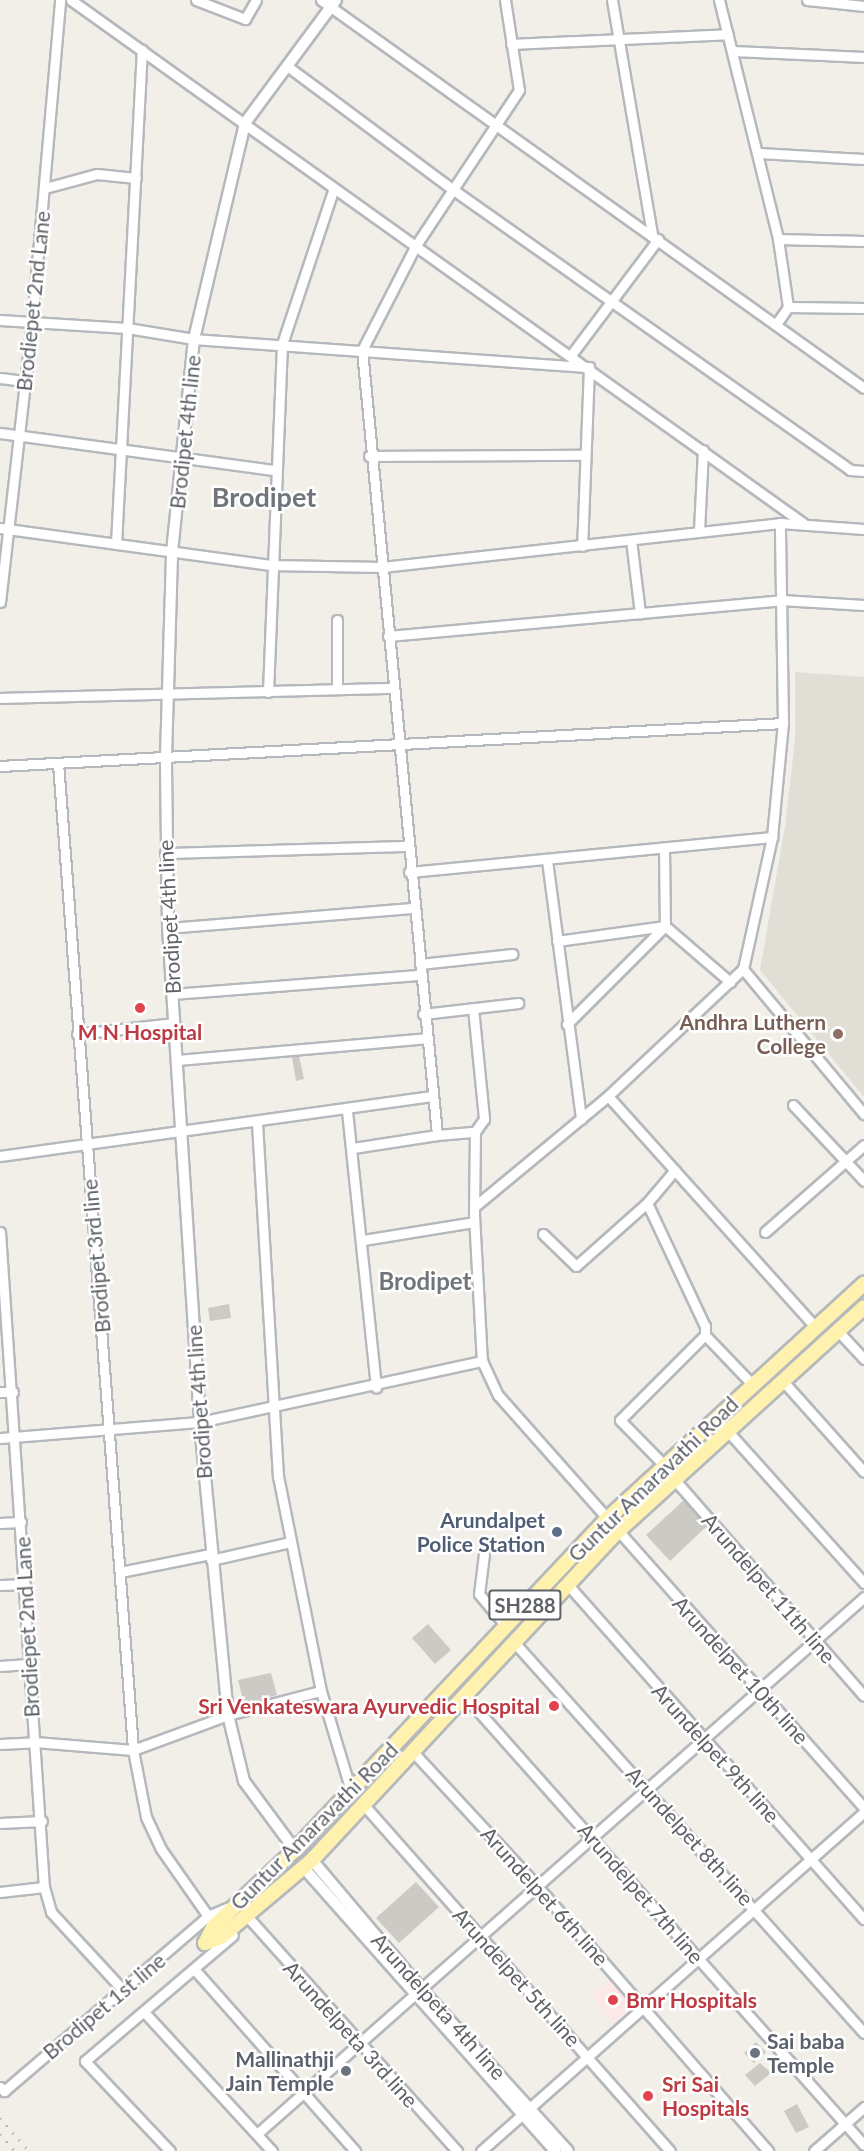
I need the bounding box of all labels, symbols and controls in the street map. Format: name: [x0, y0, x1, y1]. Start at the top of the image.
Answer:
street label: Brodiepet 2nd Lane: [11, 210, 55, 392]
street label: Brodipet 4th line: [164, 354, 206, 510]
district label: Brodipet: [212, 481, 316, 513]
street label: Brodipet 4th line: [152, 839, 186, 995]
marker: M N Hospital: [131, 999, 149, 1017]
place label: Andhra Luthern College: [680, 1009, 826, 1059]
place label: M N Hospital: [78, 1019, 202, 1045]
marker: Andhra Luthern College: [831, 1027, 845, 1041]
street label: Brodipet 3rd line: [77, 1178, 115, 1334]
district label: Brodipet: [379, 1267, 471, 1295]
street label: Brodipet 4th line: [181, 1324, 217, 1480]
street label: Guntur Amaravathi Road: [562, 1391, 744, 1567]
place label: Arundalpet Police Station: [417, 1507, 545, 1557]
street label: Arundelpet 11th line: [697, 1508, 841, 1668]
marker: Arundalpet Police Station: [550, 1525, 564, 1539]
street label: Brodiepet 2nd Lane: [10, 1536, 44, 1718]
road number: SH288: [488, 1588, 562, 1622]
street label: Arundelpet 10th line: [668, 1591, 814, 1749]
street label: Arundelpet 9th line: [647, 1678, 785, 1828]
place label: Sri Venkateswara Ayurvedic Hospital: [197, 1693, 540, 1719]
marker: Sri Venkateswara Ayurvedic Hospital: [545, 1697, 563, 1715]
street label: Guntur Amaravathi Road: [225, 1737, 403, 1915]
street label: Arundelpet 8th line: [621, 1761, 759, 1911]
street label: Arundelpet 7th line: [573, 1817, 709, 1969]
street label: Arundelpet 6th line: [476, 1821, 614, 1971]
street label: Arundelpet 5th line: [448, 1902, 586, 2052]
street label: Arundelpeta 4th line: [366, 1927, 512, 2085]
street label: Brodipet 1st line: [38, 1948, 170, 2064]
street label: Arundelpeta 3rd line: [279, 1956, 423, 2112]
place label: Bmr Hospitals: [626, 1987, 757, 2013]
marker: Bmr Hospitals: [604, 1991, 622, 2009]
place label: Sai baba Temple: [767, 2028, 845, 2078]
place label: Mallinathji Jain Temple: [225, 2046, 334, 2096]
marker: Sai baba Temple: [748, 2046, 762, 2060]
marker: Mallinathji Jain Temple: [339, 2064, 353, 2078]
place label: Sri Sai Hospitals: [662, 2071, 749, 2121]
marker: Sri Sai Hospitals: [639, 2087, 657, 2105]

